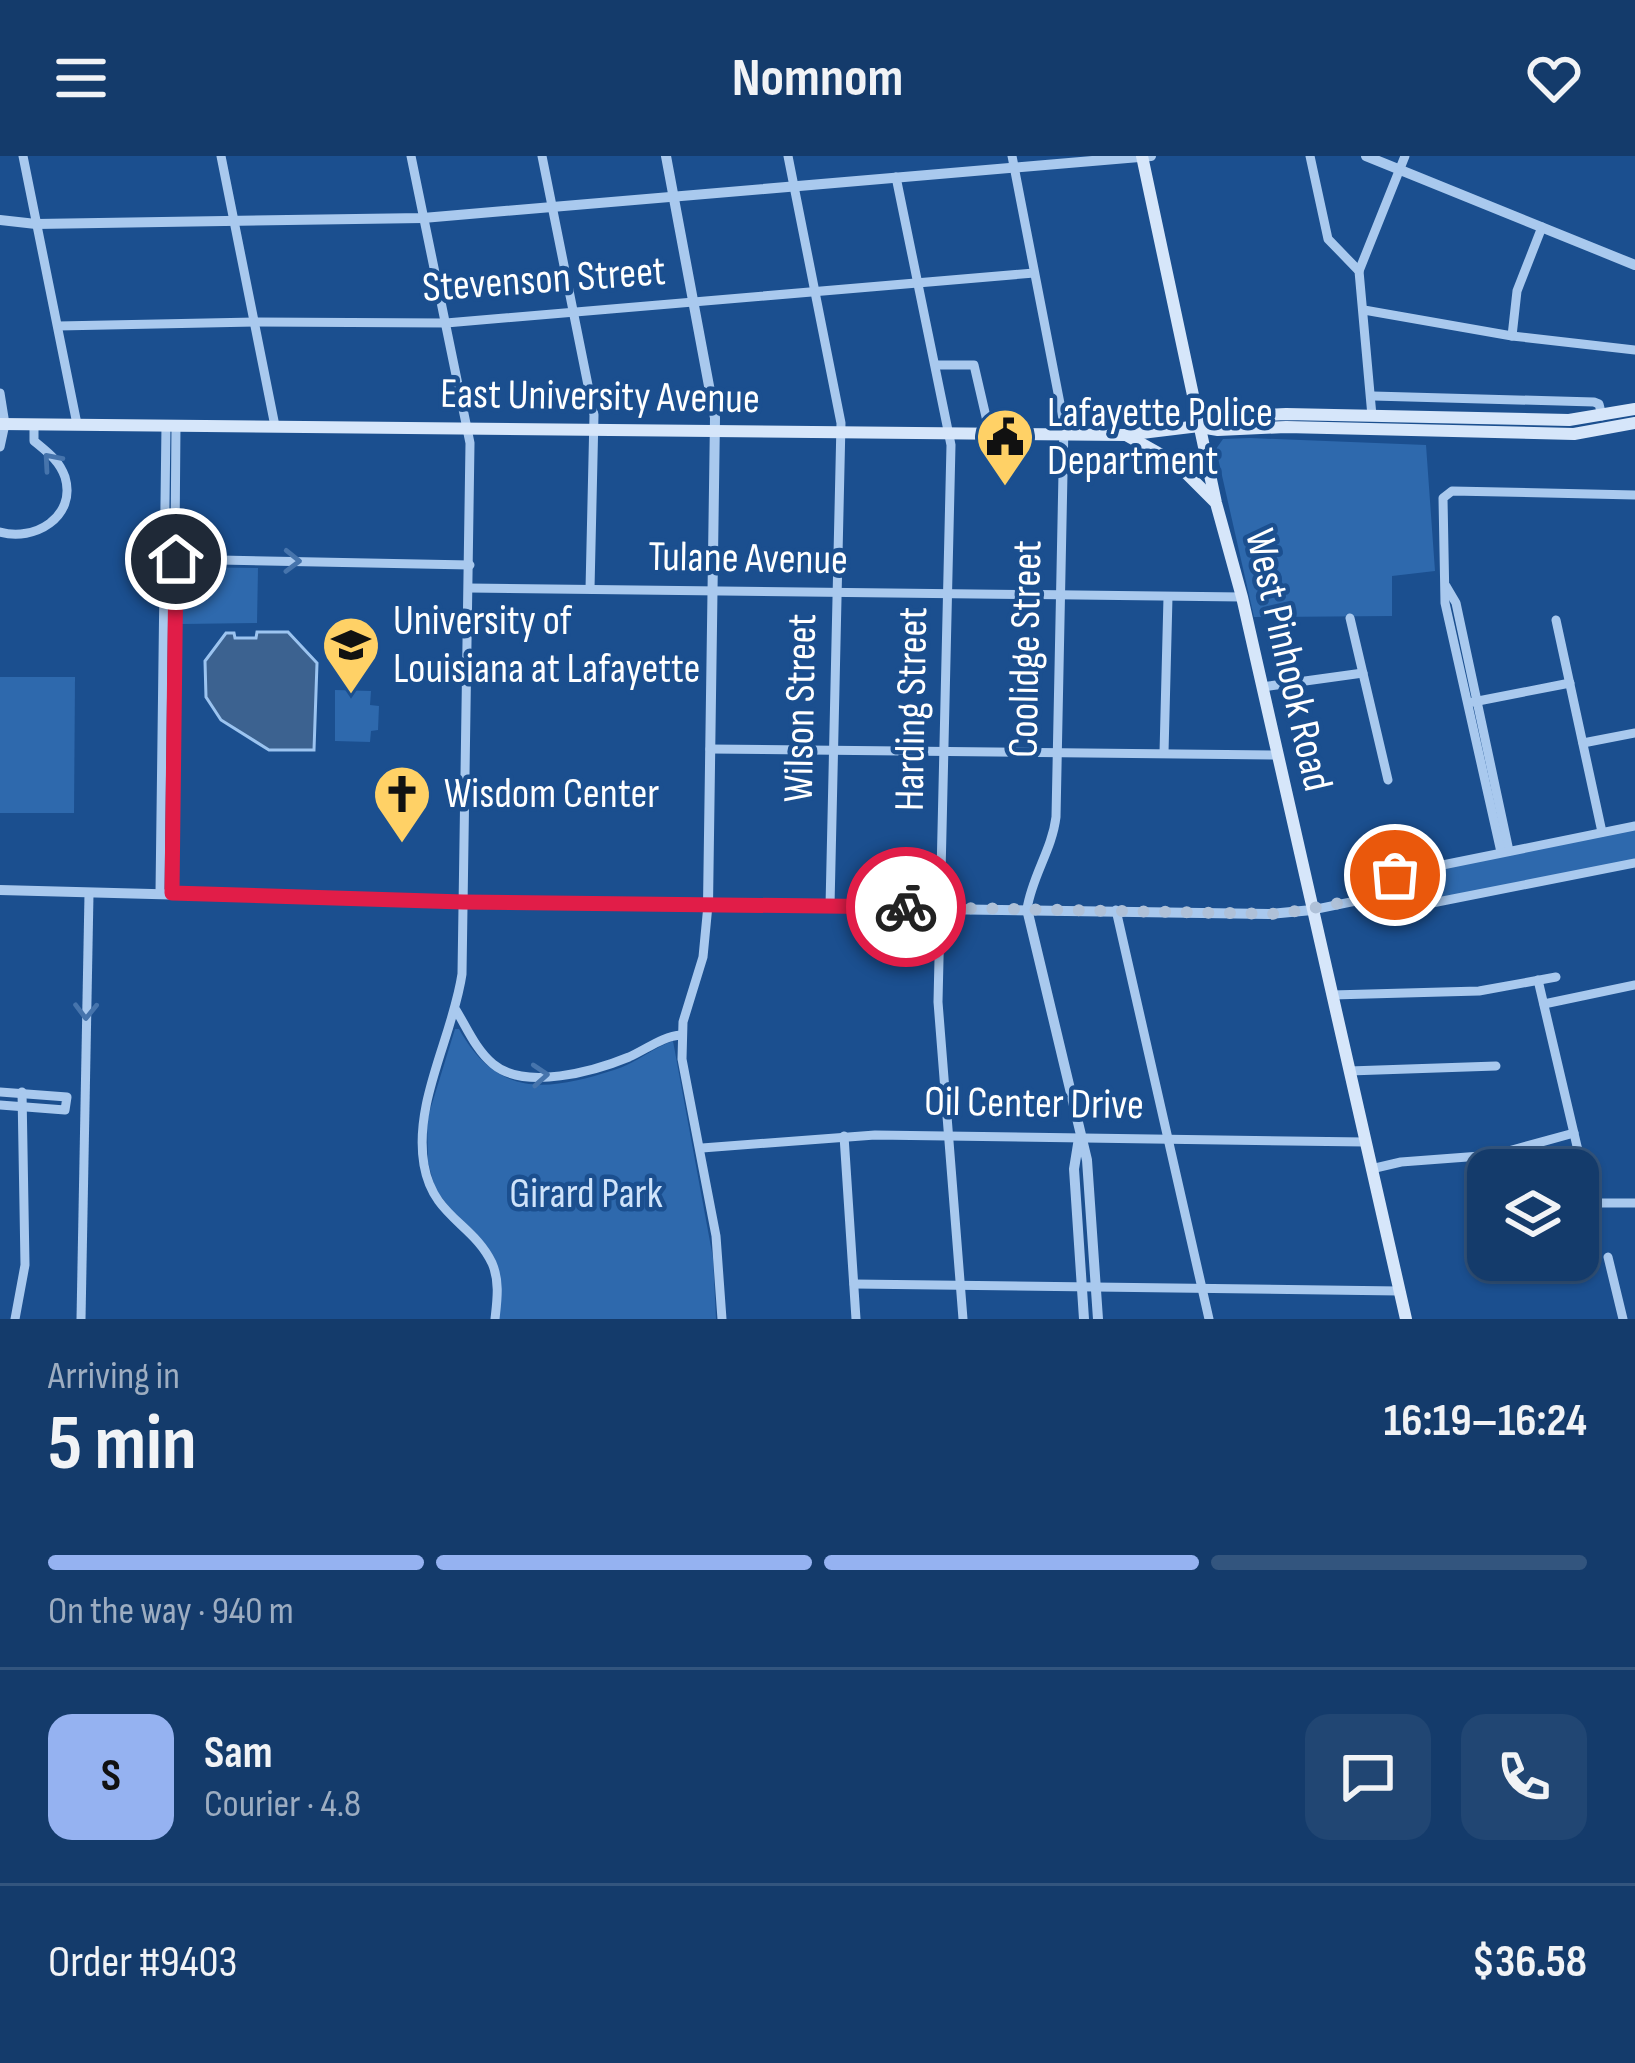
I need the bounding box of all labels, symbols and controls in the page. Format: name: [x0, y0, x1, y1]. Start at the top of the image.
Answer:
icon: menu: [48, 45, 114, 111]
icon: heart: [1521, 45, 1587, 111]
text: Nomnom: [732, 46, 903, 111]
street label: Stevenson Street: [421, 246, 667, 314]
street label: East University Avenue: [440, 369, 760, 425]
place label: Lafayette Police Department: [1047, 388, 1273, 487]
public building icon: Lafayette Police Department: [974, 406, 1036, 488]
one-way arrow: [44, 453, 65, 475]
pin: [125, 508, 227, 610]
street label: West Pinhook Road: [1233, 524, 1343, 796]
icon: home: [143, 526, 209, 592]
street label: Tulane Avenue: [648, 532, 848, 586]
street label: Coolidge Street: [999, 540, 1053, 758]
one-way arrow: [284, 548, 302, 574]
place label: University of Louisiana at Lafayette: [393, 596, 700, 695]
street label: Harding Street: [885, 606, 939, 812]
street label: Wilson Street: [774, 613, 828, 803]
school or university icon: University of Louisiana at Lafayette: [320, 614, 382, 696]
church icon: Wisdom Center: [371, 763, 433, 845]
place label: Wisdom Center: [444, 769, 659, 820]
pin: [1344, 824, 1446, 926]
icon: bag: [1362, 842, 1428, 908]
courier: [846, 847, 966, 967]
icon: bike: [873, 874, 939, 940]
one-way arrow: [74, 1002, 100, 1021]
one-way arrow: [531, 1062, 550, 1088]
street label: Oil Center Drive: [924, 1077, 1144, 1131]
map controls: [1467, 1149, 1599, 1281]
button: layers: [1467, 1149, 1599, 1281]
park label: Girard Park: [509, 1169, 663, 1220]
text: Arriving in: [48, 1353, 180, 1400]
text: 16:19–16:24: [1384, 1394, 1587, 1449]
text: 5 min: [48, 1398, 197, 1491]
text: On the way · 940 m: [48, 1588, 294, 1635]
button: chat: [1305, 1714, 1431, 1840]
button: phone: [1461, 1714, 1587, 1840]
text: Sam: [204, 1726, 273, 1781]
text: S: [101, 1749, 121, 1804]
text: Courier · 4.8: [204, 1781, 361, 1828]
text: Order #9403: [48, 1935, 237, 1990]
text: $36.58: [1472, 1935, 1587, 1990]

